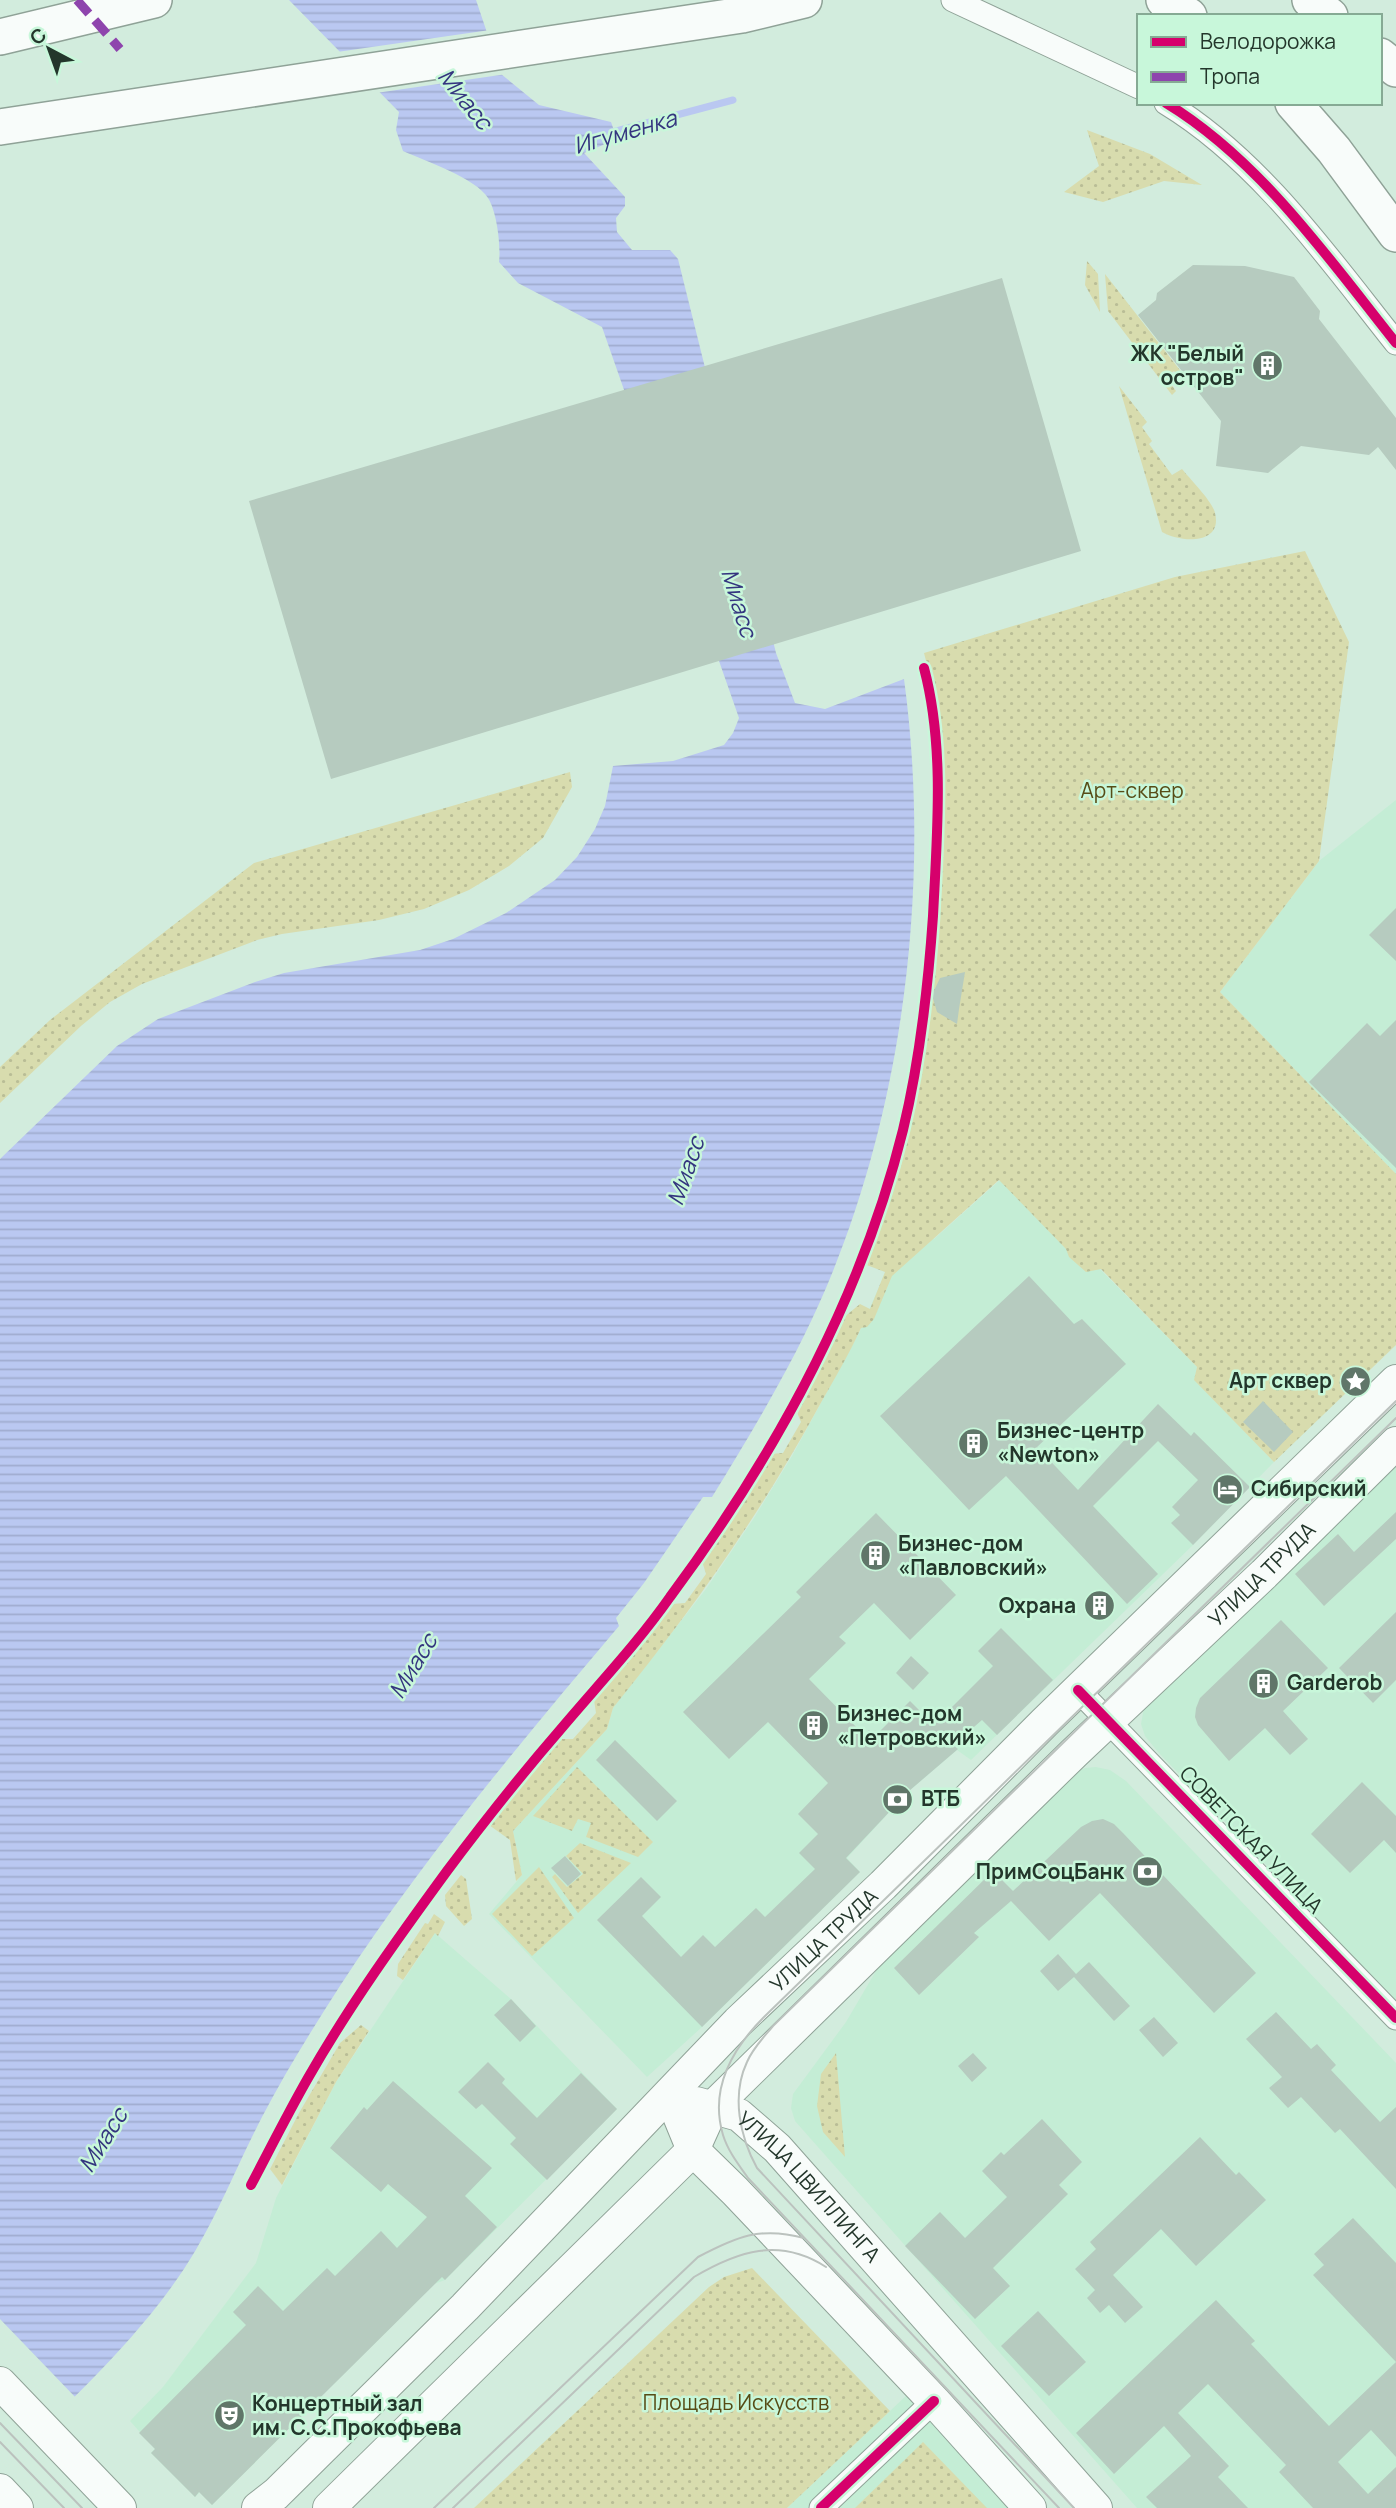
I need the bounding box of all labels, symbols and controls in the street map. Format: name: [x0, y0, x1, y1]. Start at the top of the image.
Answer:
north arrow: [14, 14, 84, 84]
legend: [1137, 14, 1382, 105]
text: С: [24, 22, 52, 51]
text: Велодорожка: [1200, 27, 1336, 55]
water label: Миасс: [431, 61, 502, 138]
text: Тропа: [1200, 62, 1260, 90]
water label: Игуменка: [570, 101, 681, 161]
place label: ЖК "Белый остров": [1131, 339, 1244, 391]
building icon: ЖК "Белый остров": [1250, 349, 1284, 383]
water label: Миасс: [714, 564, 766, 643]
park label: Арт-сквер: [1080, 776, 1184, 804]
water label: Миасс: [658, 1130, 712, 1209]
place icon: Арт сквер: [1338, 1364, 1372, 1398]
place label: Арт сквер: [1229, 1366, 1332, 1394]
place label: Бизнес-центр «Newton»: [997, 1416, 1144, 1468]
building icon: Бизнес-центр «Newton»: [957, 1426, 991, 1460]
hotel icon: Сибирский: [1211, 1472, 1245, 1506]
place label: Сибирский: [1251, 1474, 1366, 1502]
street label: УЛИЦА ТРУДА: [1202, 1516, 1321, 1632]
place label: Бизнес-дом «Павловский»: [898, 1529, 1048, 1581]
building icon: Бизнес-дом «Павловский»: [858, 1539, 892, 1573]
building icon: Охрана: [1082, 1589, 1116, 1623]
place label: Охрана: [999, 1591, 1076, 1619]
water label: Миасс: [380, 1625, 445, 1704]
building icon: Garderob: [1247, 1666, 1281, 1700]
place label: Garderob: [1287, 1668, 1382, 1696]
place label: Бизнес-дом «Петровский»: [837, 1699, 987, 1751]
building icon: Бизнес-дом «Петровский»: [797, 1709, 831, 1743]
street label: СОВЕТСКАЯ УЛИЦА: [1174, 1759, 1329, 1919]
bank icon: ВТБ: [881, 1782, 915, 1816]
place label: ВТБ: [921, 1784, 960, 1812]
bank icon: ПримСоцБанк: [1130, 1855, 1164, 1889]
place label: ПримСоцБанк: [976, 1857, 1125, 1885]
street label: УЛИЦА ТРУДА: [763, 1882, 884, 1998]
water label: Миасс: [70, 2099, 136, 2178]
street label: УЛИЦА ЦВИЛЛИНГА: [732, 2105, 887, 2268]
park label: Площадь Искусств: [643, 2388, 829, 2416]
place label: Концертный зал им. С.С.Прокофьева: [252, 2389, 462, 2441]
theatre icon: Концертный зал им. С.С.Прокофьева: [212, 2399, 246, 2433]

